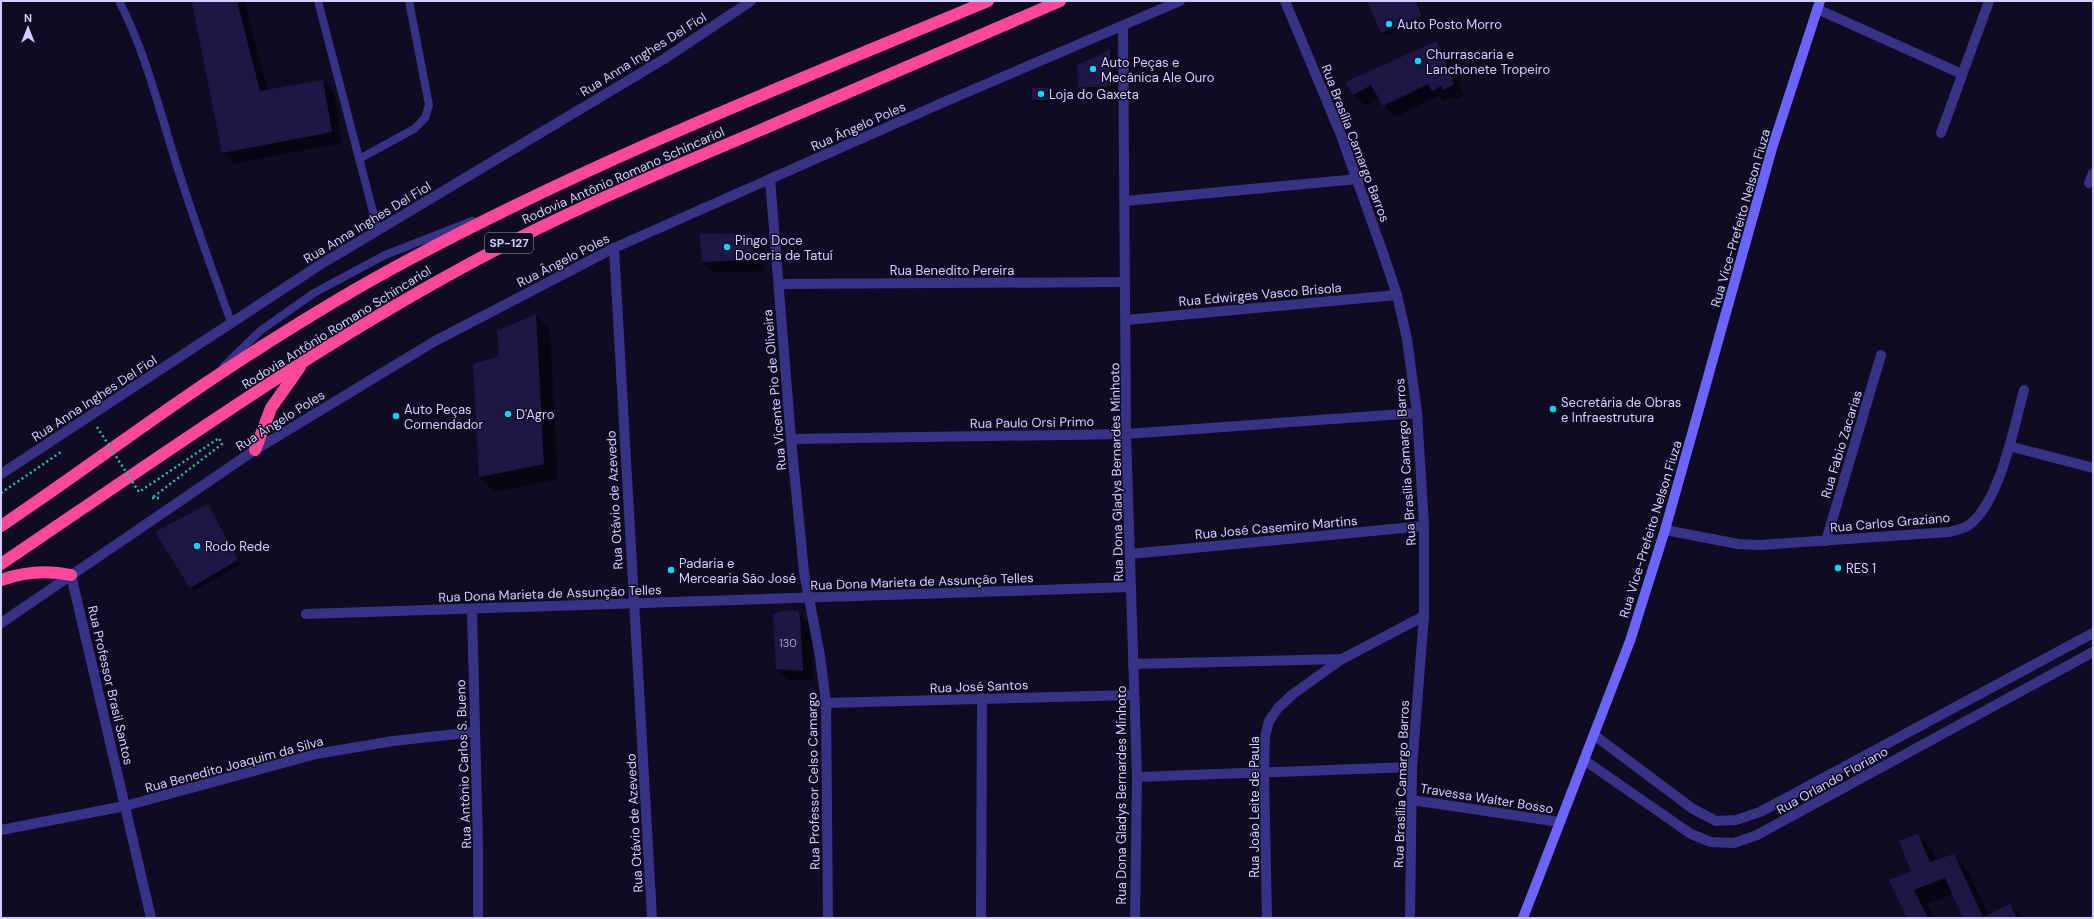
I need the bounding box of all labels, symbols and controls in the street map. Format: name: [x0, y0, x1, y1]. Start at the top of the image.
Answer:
north arrow: [8, 8, 48, 48]
street label: Rua Anna Inghes Del Fiol: [577, 9, 710, 100]
text: N: [24, 11, 32, 25]
place label: Auto Posto Morro: [1397, 16, 1502, 33]
marker: Auto Posto Morro: [1384, 19, 1394, 29]
place label: Churrascaria e Lanchonete Tropeiro: [1426, 46, 1550, 78]
place label: Auto Peças e Mecânica Ale Ouro: [1101, 54, 1215, 86]
marker: Churrascaria e Lanchonete Tropeiro: [1413, 56, 1423, 66]
street label: Rua Brasília Camargo Barros: [1318, 62, 1394, 225]
marker: Auto Peças e Mecânica Ale Ouro: [1088, 64, 1098, 74]
place label: Loja do Gaxeta: [1049, 86, 1139, 103]
marker: Loja do Gaxeta: [1036, 89, 1046, 99]
street label: Rua Ângelo Poles: [808, 98, 908, 155]
street label: Rodovia Antônio Romano Schincariol: [519, 123, 727, 228]
street label: Rua Vice-Prefeito Nelson Fiuza: [1707, 127, 1774, 309]
street label: Rua Anna Inghes Del Fiol: [300, 178, 434, 267]
street label: Rua Ângelo Poles: [514, 230, 612, 291]
place label: Pingo Doce Doceria de Tatuí: [735, 232, 833, 264]
road number: SP-127: [485, 233, 533, 253]
marker: Pingo Doce Doceria de Tatuí: [722, 242, 732, 252]
street label: Rodovia Antônio Romano Schincariol: [238, 262, 434, 393]
street label: Rua Benedito Pereira: [890, 262, 1014, 279]
street label: Rua Edwirges Vasco Brisola: [1178, 279, 1342, 310]
street label: Rua Vicente Pio de Oliveira: [759, 309, 790, 471]
street label: Rua Anna Inghes Del Fiol: [29, 352, 160, 445]
street label: Rua Dona Gladys Bernardes Minhoto: [1106, 362, 1127, 582]
street label: Rua Brasília Camargo Barros: [1391, 378, 1420, 546]
street label: Rua Ângelo Poles: [233, 386, 328, 455]
street label: Rua Fabio Zacarias: [1817, 388, 1866, 500]
place label: Secretária de Obras e Infraestrutura: [1561, 394, 1681, 426]
place label: Auto Peças Comendador: [404, 401, 484, 433]
marker: Secretária de Obras e Infraestrutura: [1548, 404, 1558, 414]
place label: D'Agro: [516, 406, 555, 423]
marker: D'Agro: [503, 409, 513, 419]
marker: Auto Peças Comendador: [391, 411, 401, 421]
street label: Rua Paulo Orsi Primo: [970, 413, 1095, 432]
street label: Rua Otávio de Azevedo: [602, 430, 627, 570]
street label: Rua Vice-Prefeito Nelson Fiuza: [1615, 438, 1686, 620]
street label: Rua Carlos Graziano: [1829, 509, 1951, 536]
street label: Rua José Casemiro Martins: [1194, 512, 1358, 543]
place label: Rodo Rede: [205, 538, 270, 555]
marker: Rodo Rede: [192, 541, 202, 551]
place label: Padaria e Mercearia São José: [679, 555, 796, 587]
place label: RES 1: [1846, 560, 1876, 577]
marker: RES 1: [1833, 563, 1843, 573]
marker: Padaria e Mercearia São José: [666, 565, 676, 575]
street label: Rua Dona Marieta de Assunção Telles: [810, 569, 1034, 594]
street label: Rua Dona Marieta de Assunção Telles: [438, 581, 662, 606]
street label: Rua Professor Brasil Santos: [84, 604, 137, 766]
house number: 130: [779, 636, 797, 650]
street label: Rua José Santos: [929, 676, 1029, 697]
street label: Rua Antônio Carlos S. Bueno: [452, 679, 475, 849]
street label: Rua Dona Gladys Bernardes Minhoto: [1113, 685, 1130, 904]
street label: Rua Professor Celso Camargo: [803, 692, 824, 870]
street label: Rua Brasília Camargo Barros: [1390, 700, 1413, 868]
street label: Rua Benedito Joaquim da Silva: [143, 732, 325, 797]
street label: Rua João Leite de Paula: [1246, 736, 1263, 878]
street label: Rua Orlando Floriano: [1773, 743, 1891, 818]
street label: Rua Otávio de Azevedo: [622, 753, 647, 893]
street label: Travessa Walter Bosso: [1419, 780, 1555, 817]

